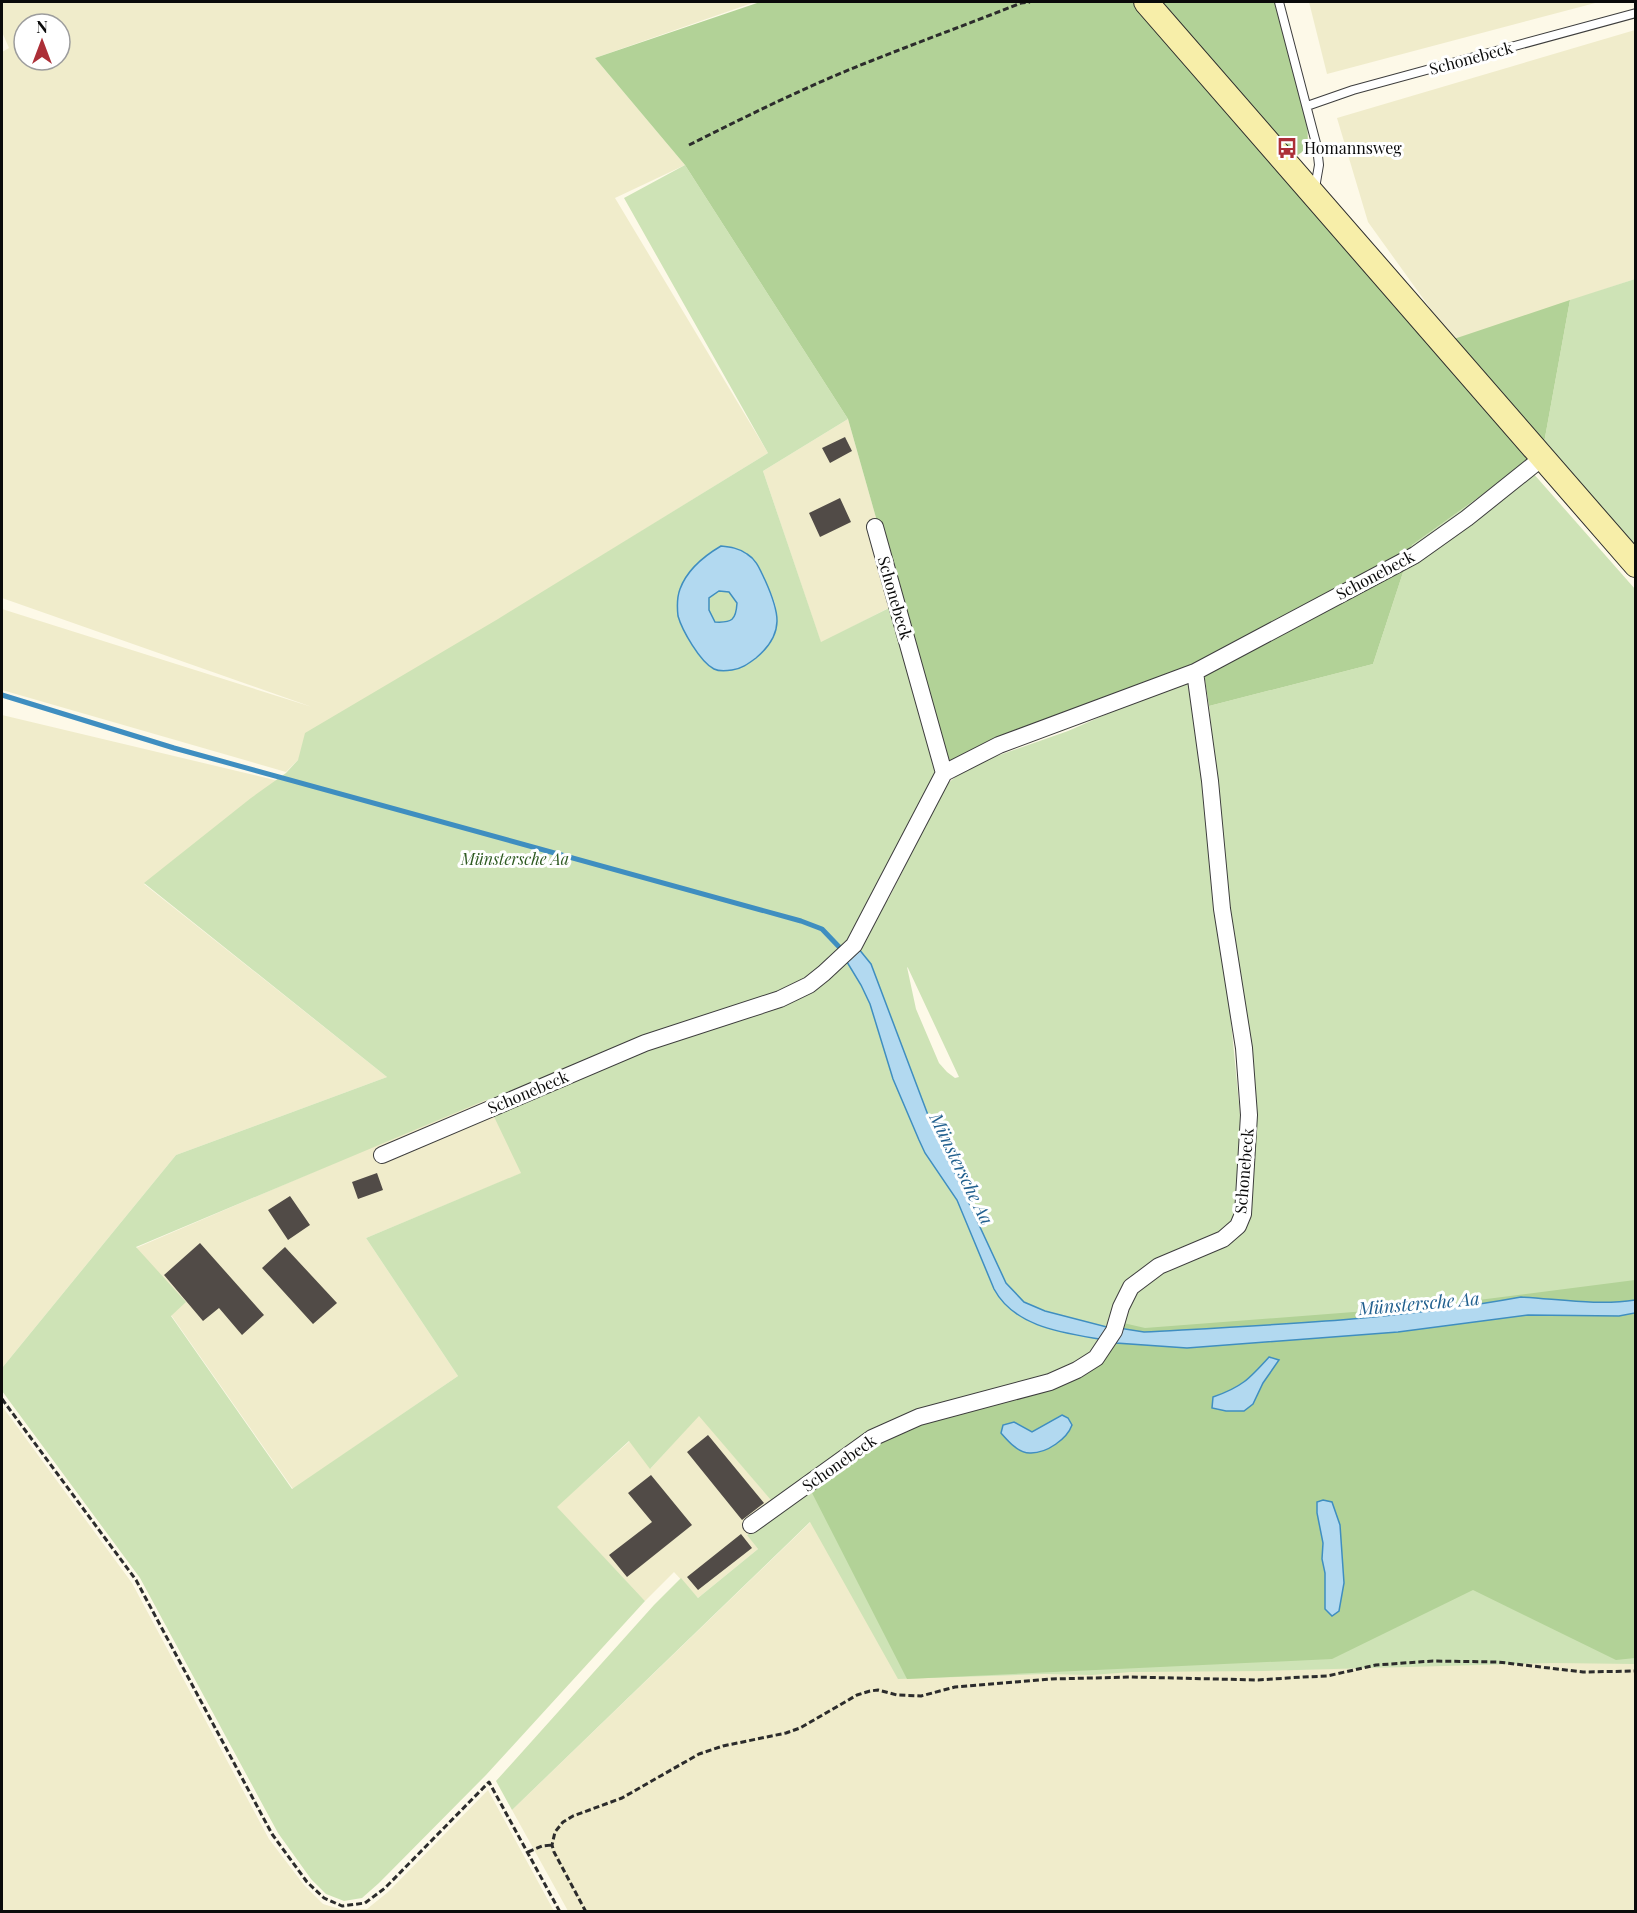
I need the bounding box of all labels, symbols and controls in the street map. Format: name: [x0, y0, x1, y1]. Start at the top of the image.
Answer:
north arrow: [12, 12, 72, 72]
text: N: [36, 16, 48, 37]
street label: Schonebeck: [1427, 36, 1515, 79]
bus stop icon: Homannsweg: [1275, 136, 1299, 160]
place label: Homannsweg: [1304, 137, 1402, 158]
street label: Schonebeck: [1332, 545, 1418, 604]
street label: Schonebeck: [874, 554, 917, 642]
park label: Münstersche Aa: [460, 848, 569, 869]
street label: Schonebeck: [484, 1065, 572, 1118]
water label: Münstersche Aa: [924, 1108, 999, 1229]
street label: Schonebeck: [1229, 1127, 1258, 1215]
water label: Münstersche Aa: [1356, 1286, 1481, 1320]
street label: Schonebeck: [797, 1429, 880, 1496]

